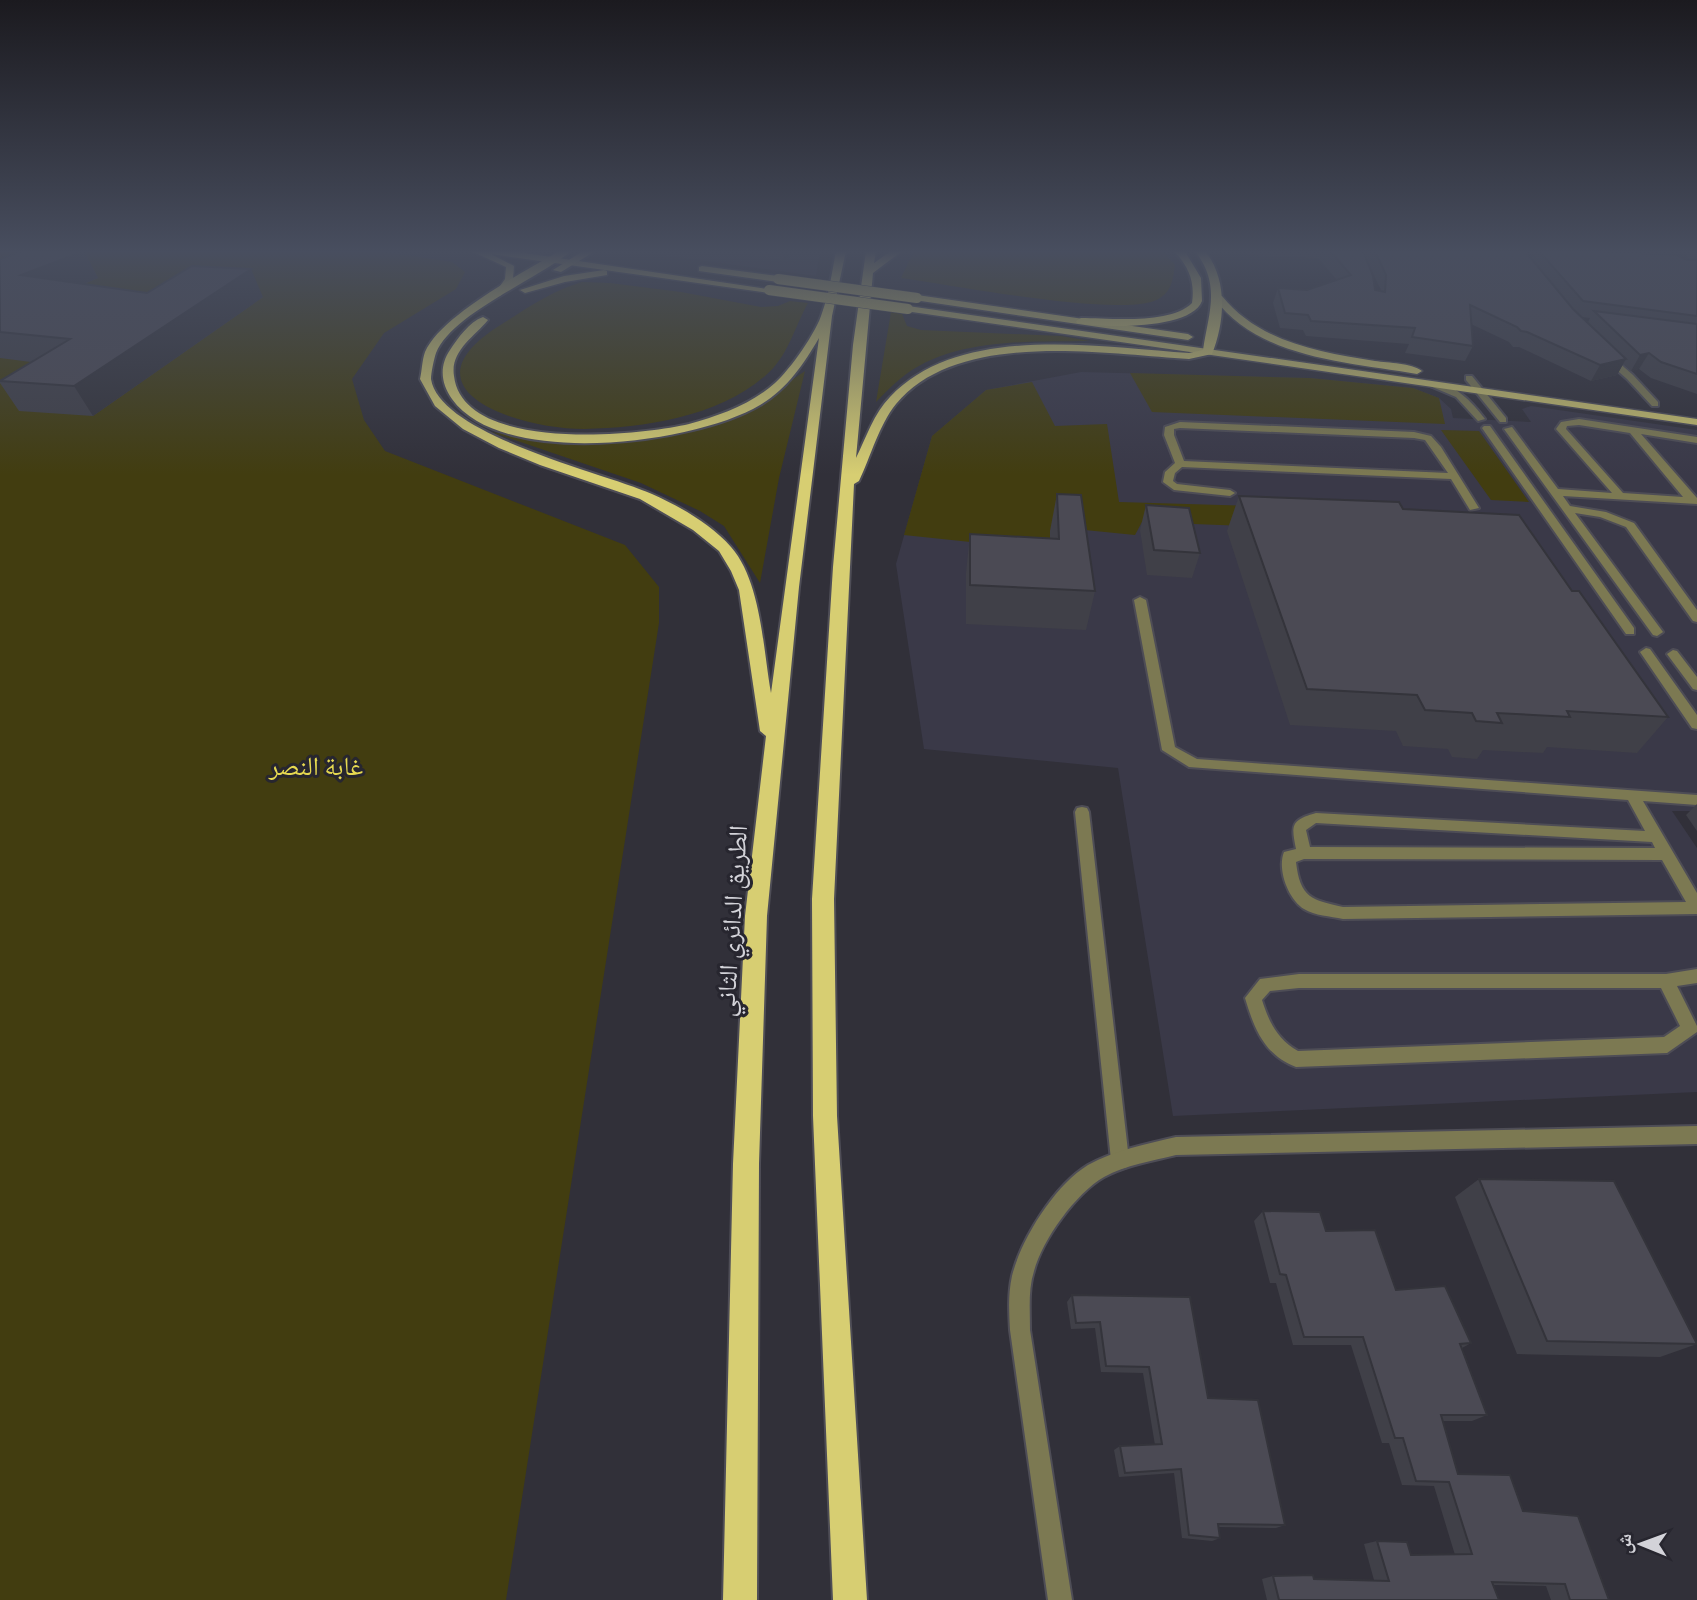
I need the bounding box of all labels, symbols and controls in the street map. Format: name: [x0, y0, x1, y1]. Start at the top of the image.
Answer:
park label: غابة النصر: [268, 746, 363, 785]
street label: الطريق الدائري الثاني: [705, 824, 759, 1018]
north arrow: [1606, 1509, 1676, 1579]
text: ش: [1609, 1533, 1638, 1554]

